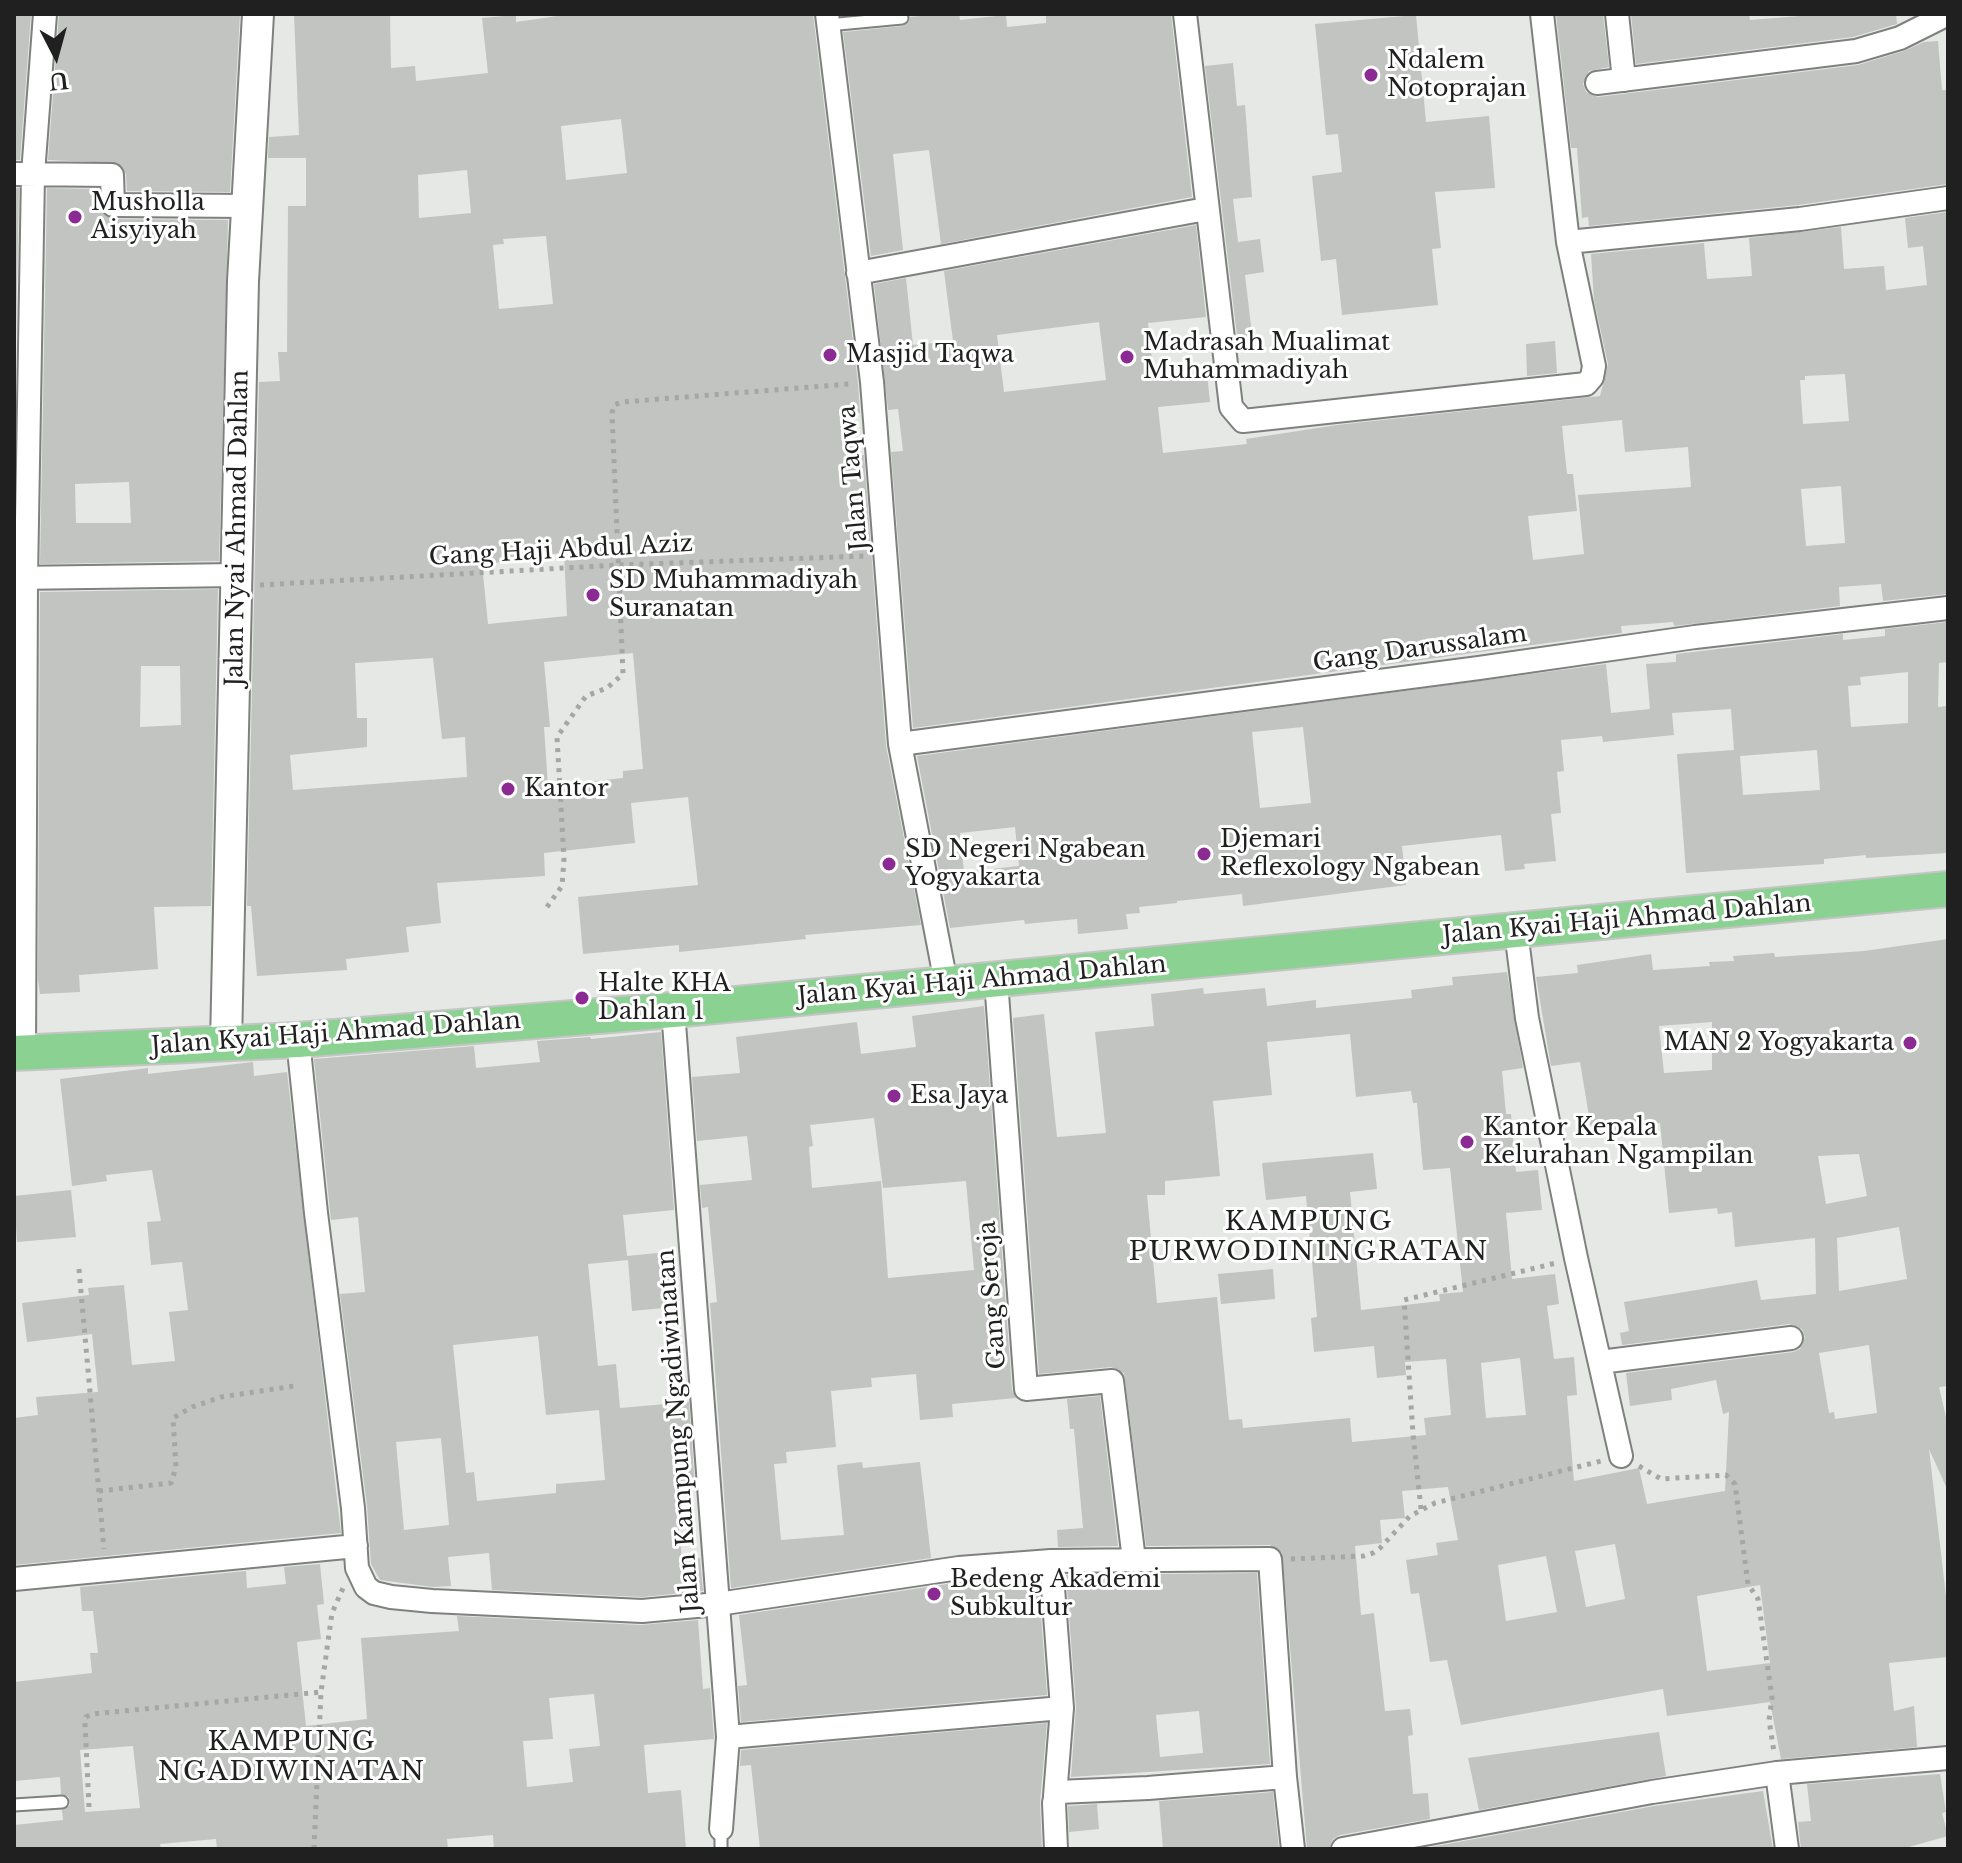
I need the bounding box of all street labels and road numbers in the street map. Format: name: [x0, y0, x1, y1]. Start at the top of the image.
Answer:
street label: Jalan Nyai Ahmad Dahlan: [221, 369, 255, 687]
street label: Jalan Taqwa: [833, 404, 875, 552]
street label: Gang Haji Abdul Aziz: [428, 530, 694, 572]
street label: Gang Darussalam: [1311, 620, 1529, 678]
street label: Jalan Kyai Haji Ahmad Dahlan: [1441, 890, 1813, 950]
street label: Jalan Kyai Haji Ahmad Dahlan: [796, 951, 1168, 1011]
street label: Jalan Kyai Haji Ahmad Dahlan: [150, 1007, 522, 1061]
street label: Gang Seroja: [973, 1220, 1013, 1370]
street label: Jalan Kampung Ngadiwinatan: [652, 1248, 706, 1614]

